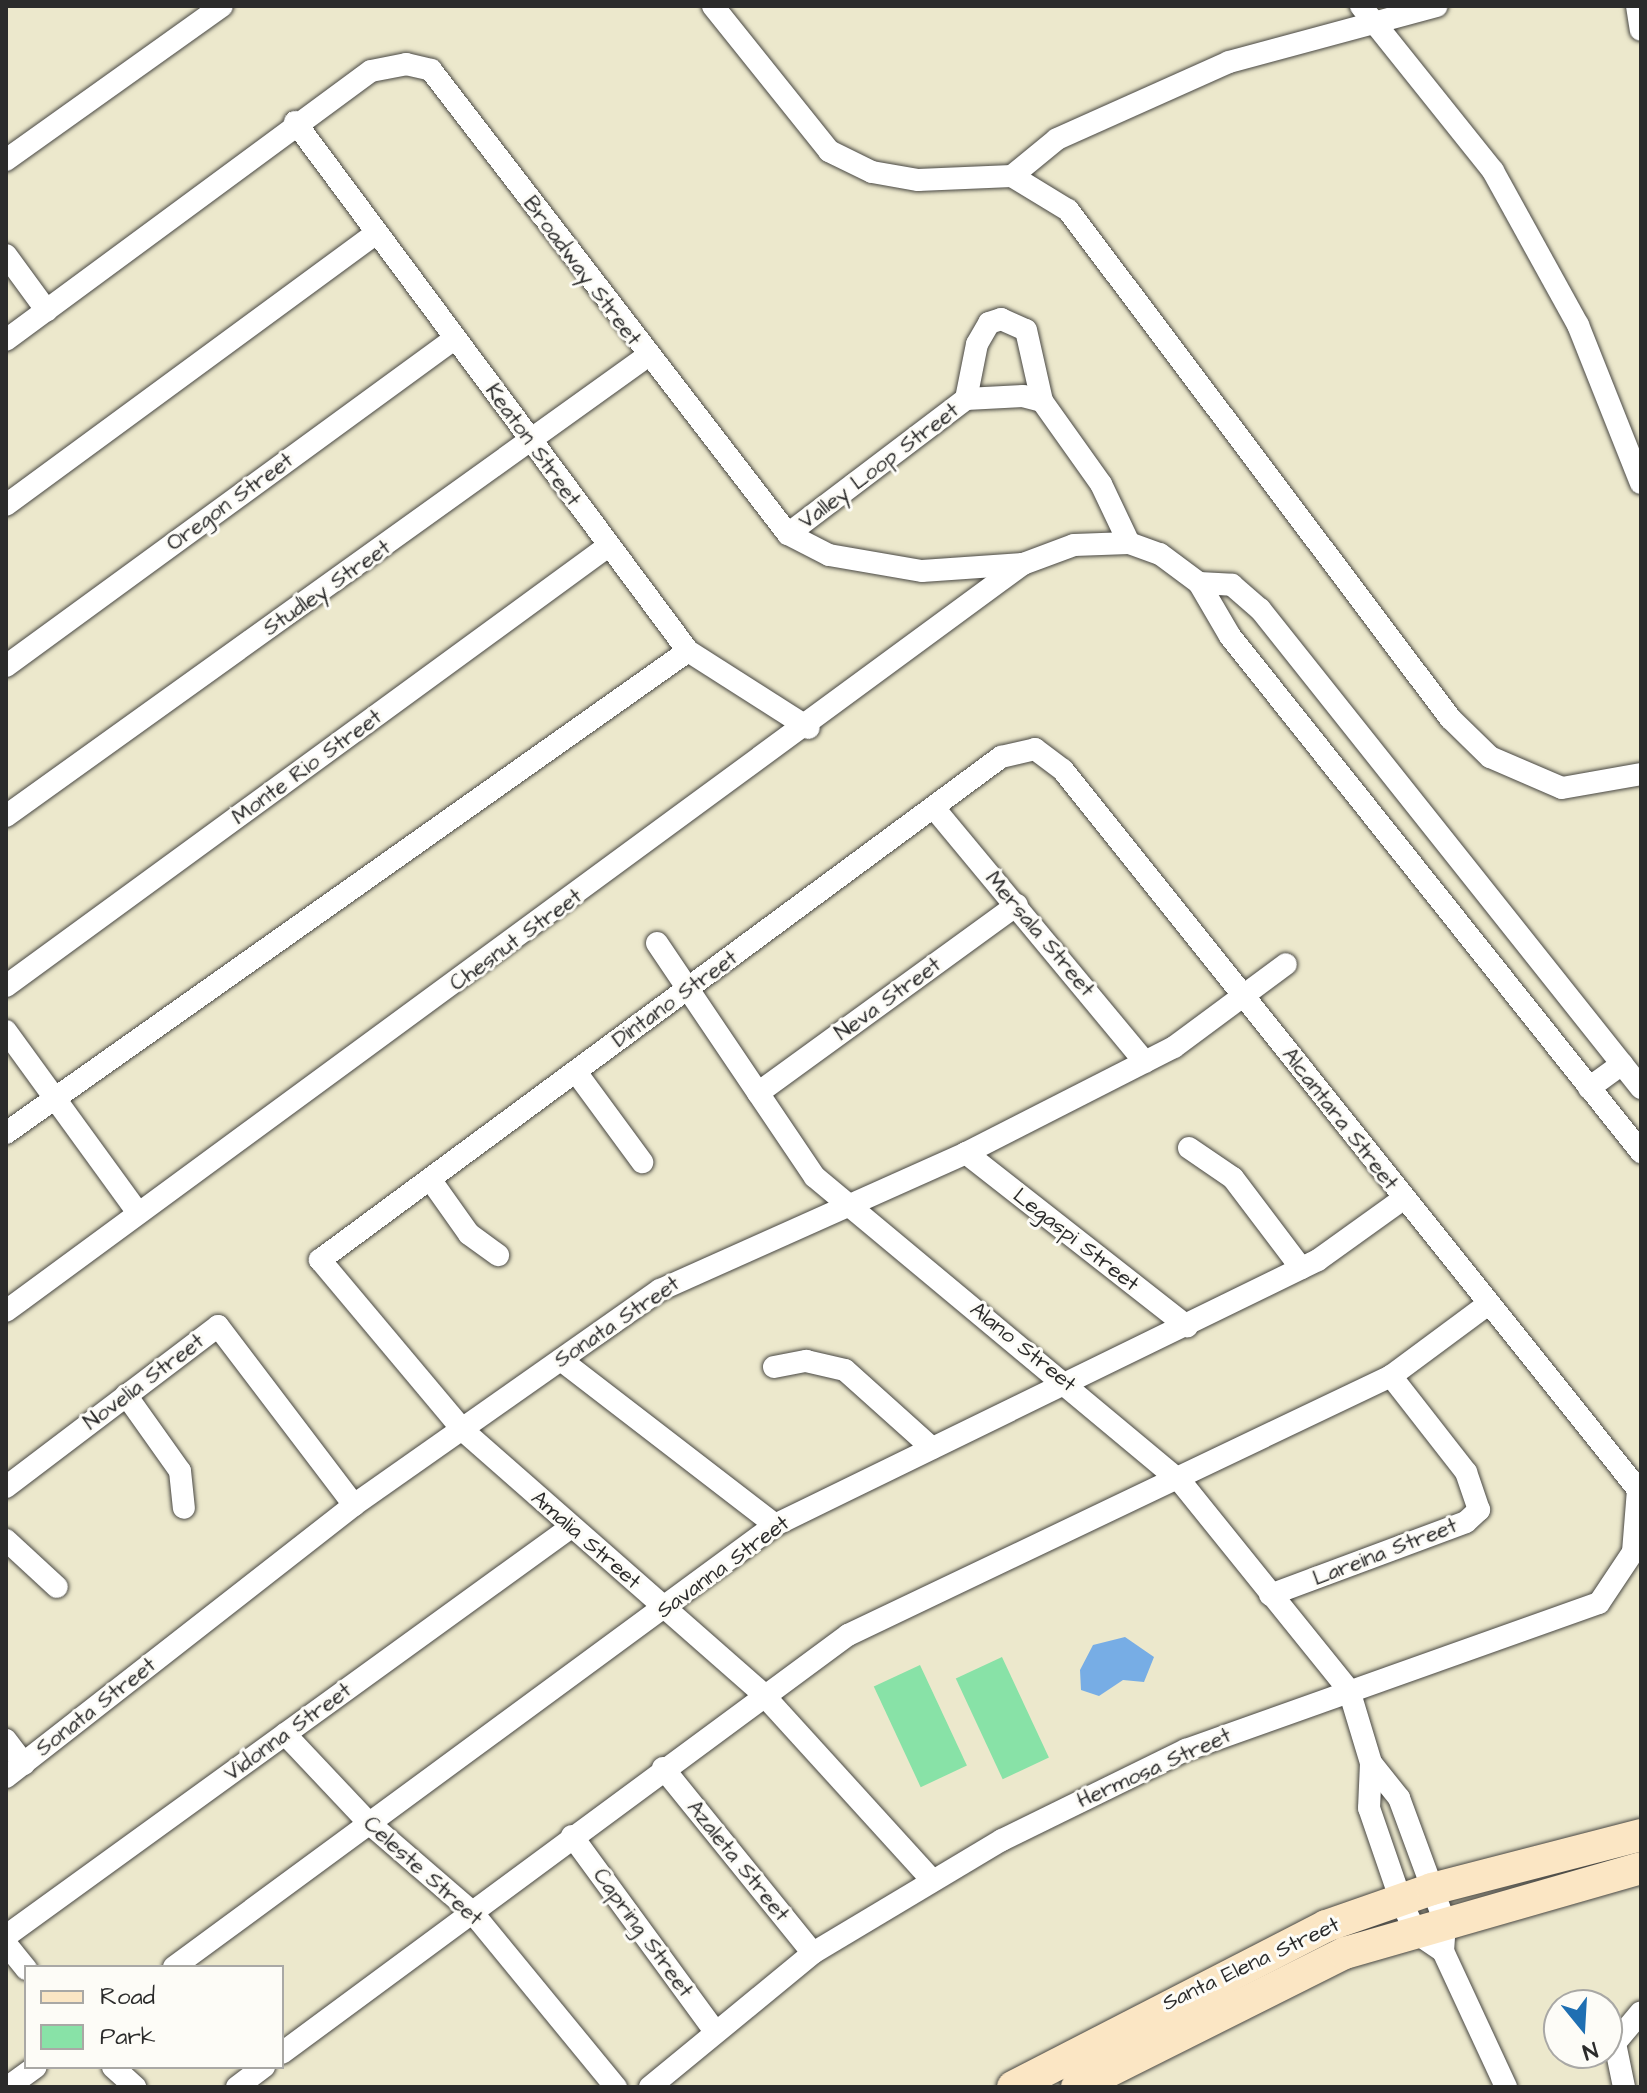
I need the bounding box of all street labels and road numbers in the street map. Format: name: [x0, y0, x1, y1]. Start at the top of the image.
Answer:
street label: Broadway Street: [517, 191, 647, 351]
street label: Keaton Street: [480, 378, 586, 512]
street label: Valley Loop Street: [794, 397, 964, 535]
street label: Oregon Street: [161, 447, 299, 557]
street label: Studley Street: [258, 534, 396, 642]
street label: Monte Rio Street: [227, 704, 387, 830]
street label: Mersala Street: [980, 866, 1100, 1002]
street label: Chesnut Street: [445, 883, 587, 997]
street label: Dintano Street: [607, 945, 743, 1053]
street label: Neva Street: [830, 952, 946, 1046]
street label: Alcantara Street: [1276, 1042, 1404, 1196]
street label: Legaspi Street: [1008, 1183, 1144, 1297]
street label: Sonata Street: [549, 1270, 685, 1374]
street label: Alano Street: [965, 1296, 1081, 1398]
street label: Novelia Street: [78, 1328, 210, 1436]
street label: Amalia Street: [526, 1485, 646, 1595]
street label: Savanna Street: [651, 1510, 795, 1624]
street label: Lareina Street: [1309, 1512, 1461, 1592]
street label: Sonata Street: [31, 1652, 161, 1762]
street label: Vidonna Street: [219, 1677, 357, 1787]
street label: Hermosa Street: [1073, 1722, 1235, 1814]
street label: Azaleta Street: [681, 1795, 795, 1927]
street label: Celeste Street: [358, 1811, 488, 1931]
street label: Capring Street: [587, 1863, 699, 2003]
street label: Santa Elena Street: [1158, 1911, 1344, 2017]

